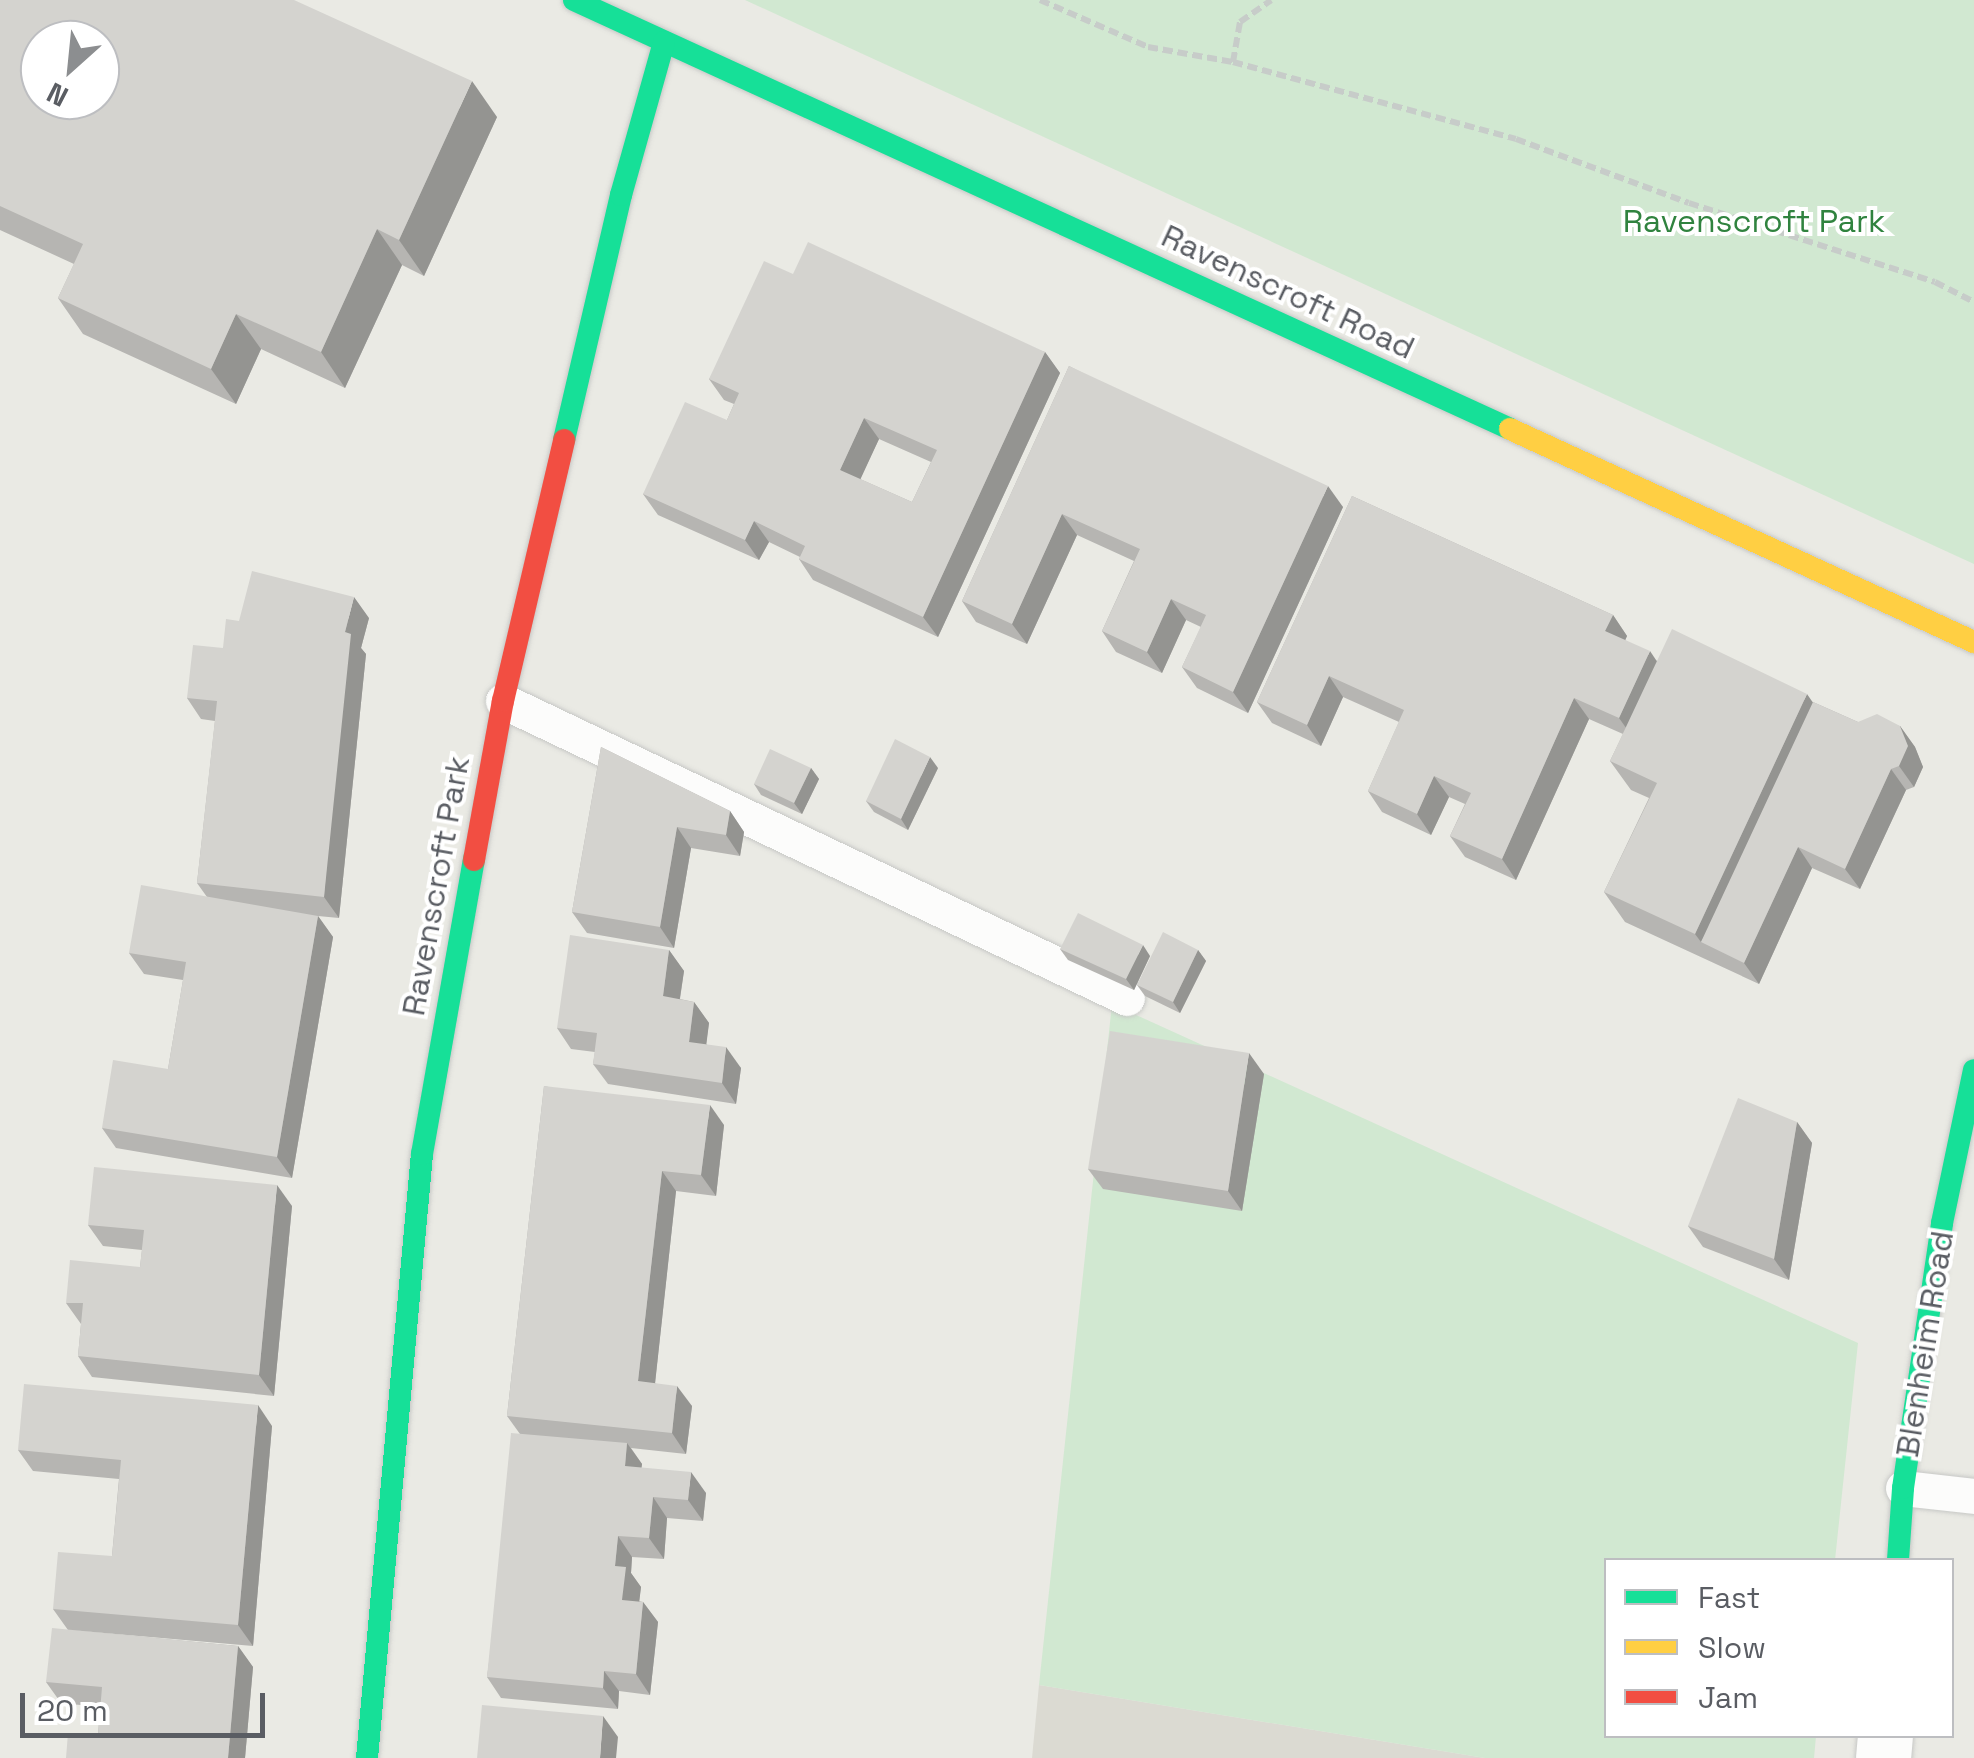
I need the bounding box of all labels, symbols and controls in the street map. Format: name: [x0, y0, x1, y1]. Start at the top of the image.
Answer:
north arrow: [20, 20, 120, 120]
text: N: [41, 75, 74, 115]
park label: Ravenscroft Park: [1623, 202, 1885, 240]
street label: Ravenscroft Road: [1155, 217, 1421, 367]
street label: Ravenscroft Park: [394, 753, 478, 1019]
street label: Blenheim Road: [1888, 1228, 1962, 1460]
legend: [1604, 1558, 1954, 1738]
text: Fast: [1698, 1578, 1760, 1617]
text: Slow: [1698, 1628, 1766, 1667]
scale bar: [25, 1673, 270, 1735]
text: Jam: [1698, 1678, 1758, 1717]
text: 20 m: [37, 1691, 108, 1730]

